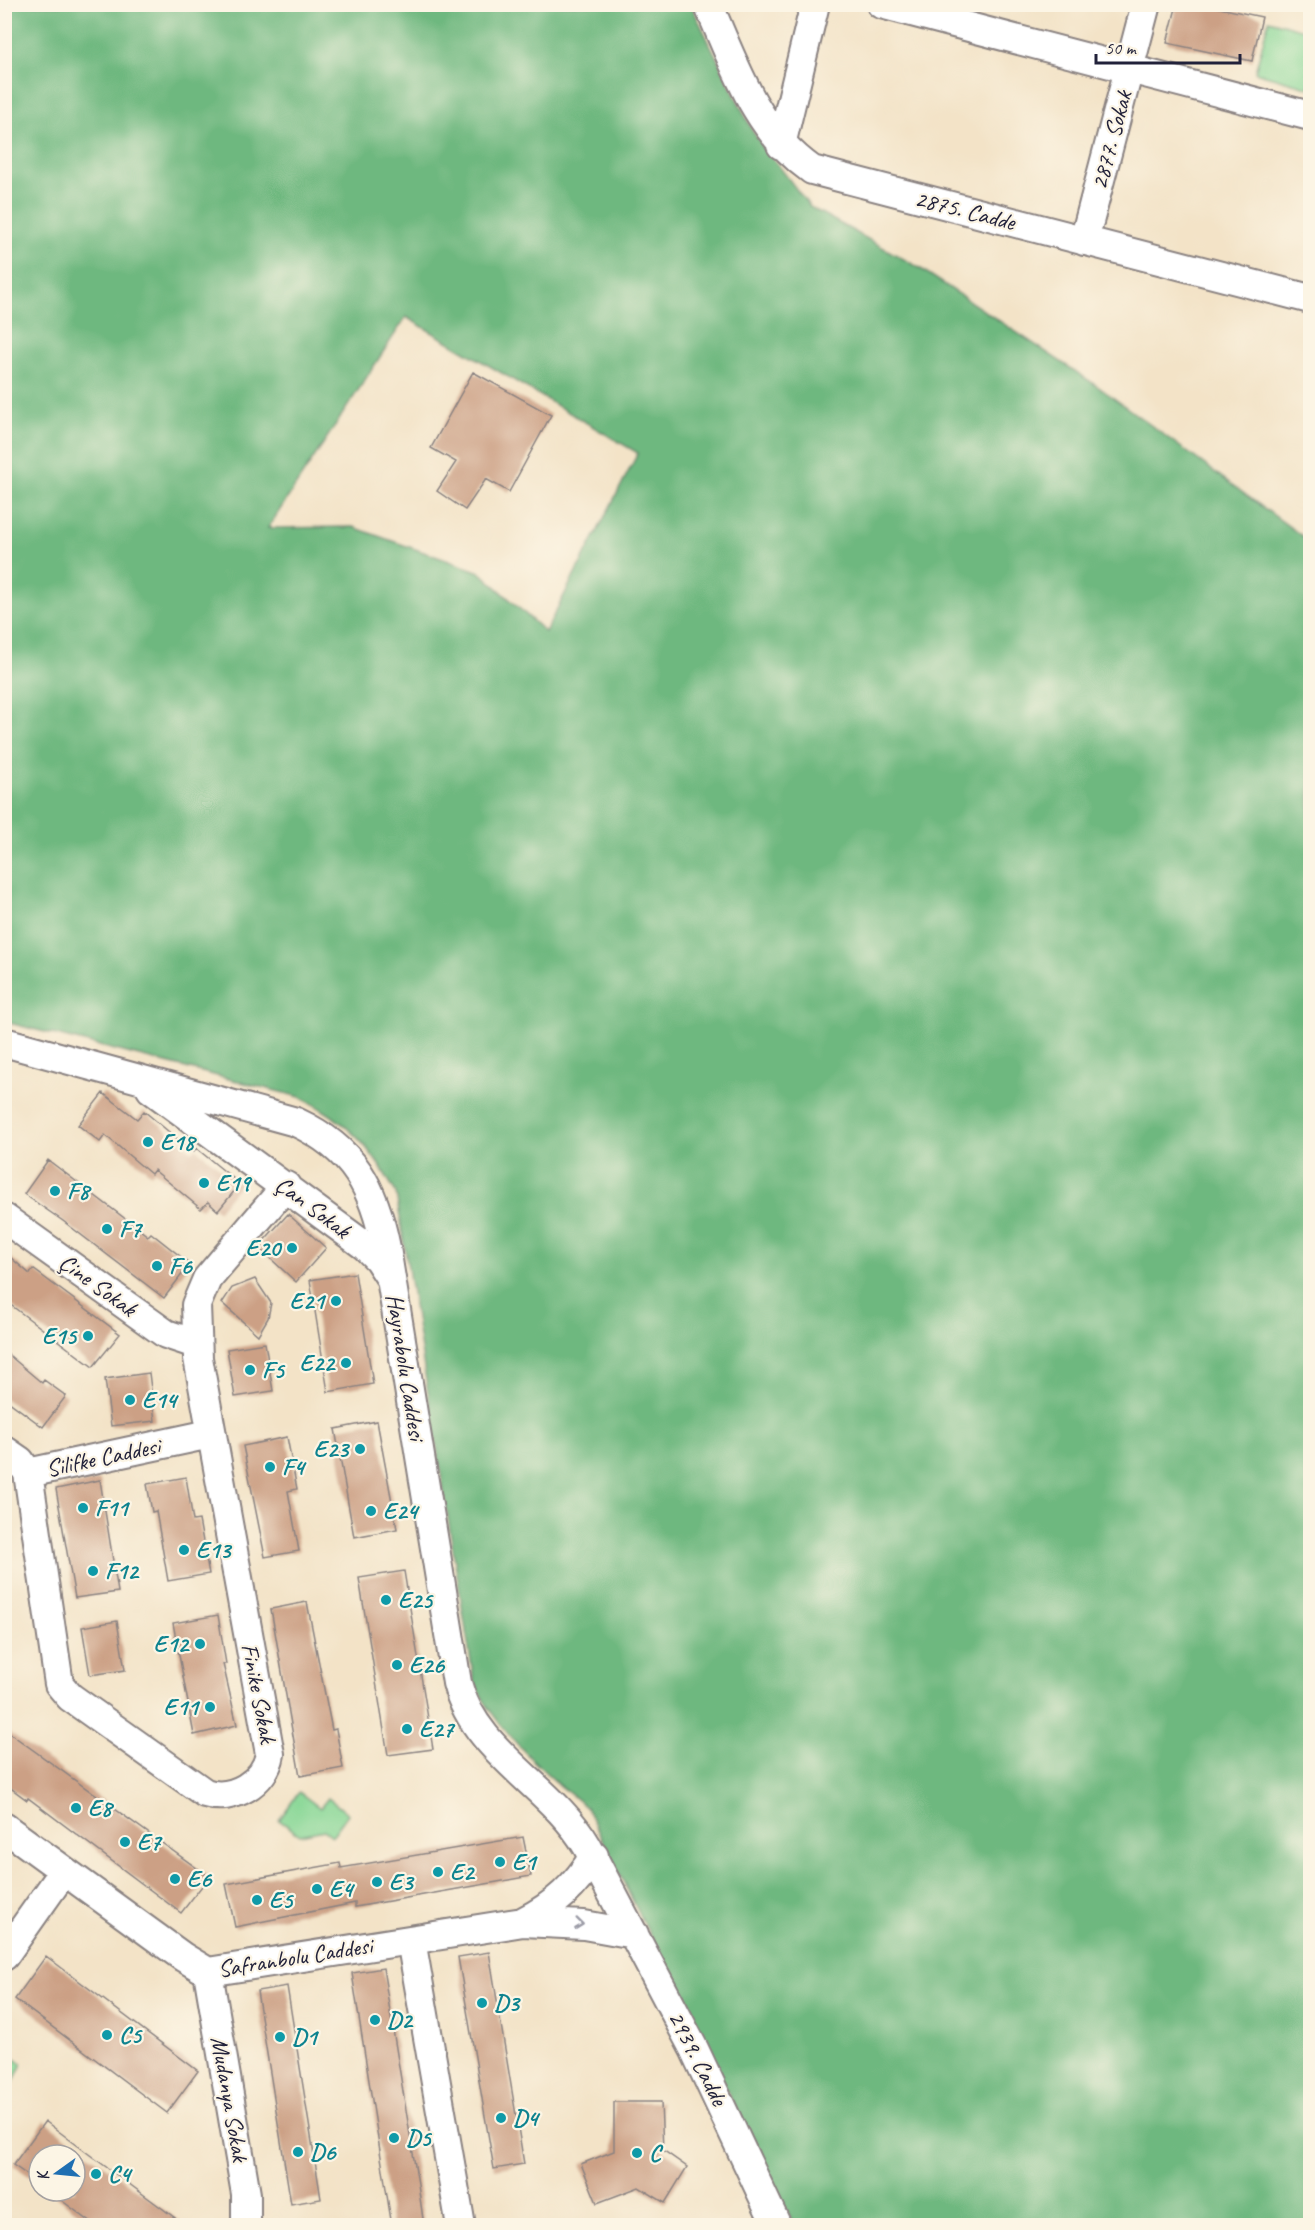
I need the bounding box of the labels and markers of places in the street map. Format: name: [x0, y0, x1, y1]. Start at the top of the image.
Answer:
place label: E18: [160, 1127, 198, 1157]
marker: E18: [141, 1135, 155, 1149]
place label: E19: [216, 1168, 253, 1198]
place label: F8: [67, 1176, 92, 1206]
marker: E19: [197, 1176, 211, 1190]
marker: F8: [48, 1184, 62, 1198]
place label: F7: [119, 1214, 143, 1244]
marker: F7: [100, 1222, 114, 1236]
place label: E20: [246, 1233, 282, 1263]
marker: E20: [285, 1241, 299, 1255]
place label: F6: [169, 1251, 193, 1281]
marker: F6: [150, 1259, 164, 1273]
place label: E21: [290, 1286, 327, 1316]
marker: E21: [329, 1294, 343, 1308]
place label: E15: [42, 1321, 79, 1351]
marker: E15: [81, 1329, 95, 1343]
place label: E22: [300, 1348, 336, 1378]
place label: F5: [262, 1355, 286, 1385]
marker: E22: [339, 1356, 353, 1370]
marker: F5: [243, 1363, 257, 1377]
place label: E14: [142, 1385, 180, 1415]
marker: E14: [123, 1393, 137, 1407]
place label: E23: [314, 1434, 350, 1464]
marker: E23: [353, 1442, 367, 1456]
place label: F4: [282, 1452, 307, 1482]
marker: F4: [263, 1460, 277, 1474]
place label: F11: [95, 1493, 131, 1523]
place label: E24: [383, 1496, 421, 1526]
marker: F11: [76, 1501, 90, 1515]
marker: E24: [364, 1504, 378, 1518]
place label: E13: [196, 1535, 233, 1565]
marker: E13: [177, 1543, 191, 1557]
place label: F12: [105, 1556, 140, 1586]
marker: F12: [86, 1564, 100, 1578]
place label: E25: [398, 1585, 435, 1615]
marker: E25: [379, 1593, 393, 1607]
place label: E12: [154, 1629, 190, 1659]
marker: E12: [193, 1637, 207, 1651]
place label: E26: [409, 1650, 446, 1680]
marker: E26: [390, 1658, 404, 1672]
place label: E11: [164, 1692, 201, 1722]
marker: E11: [203, 1700, 217, 1714]
place label: E27: [419, 1714, 456, 1744]
marker: E27: [400, 1722, 414, 1736]
place label: E8: [88, 1793, 115, 1823]
marker: E8: [69, 1801, 83, 1815]
place label: E7: [137, 1827, 163, 1857]
marker: E7: [118, 1835, 132, 1849]
place label: E1: [512, 1847, 539, 1877]
marker: E1: [493, 1855, 507, 1869]
place label: E2: [450, 1857, 476, 1887]
place label: E6: [187, 1864, 213, 1894]
marker: E2: [431, 1865, 445, 1879]
place label: E3: [389, 1867, 415, 1897]
marker: E6: [168, 1872, 182, 1886]
place label: E4: [329, 1874, 356, 1904]
marker: E3: [370, 1875, 384, 1889]
marker: E4: [310, 1882, 324, 1896]
place label: E5: [269, 1885, 295, 1915]
marker: E5: [250, 1893, 264, 1907]
place label: D3: [494, 1988, 521, 2018]
marker: D3: [475, 1996, 489, 2010]
place label: D2: [387, 2005, 414, 2035]
marker: D2: [368, 2013, 382, 2027]
place label: C5: [119, 2020, 143, 2050]
place label: D1: [292, 2022, 320, 2052]
marker: C5: [100, 2028, 114, 2042]
marker: D1: [273, 2030, 287, 2044]
place label: D4: [513, 2103, 541, 2133]
marker: D4: [494, 2111, 508, 2125]
place label: D5: [406, 2123, 433, 2153]
marker: D5: [387, 2131, 401, 2145]
place label: D6: [310, 2137, 337, 2167]
place label: C: [649, 2138, 664, 2168]
marker: D6: [291, 2145, 305, 2159]
marker: C: [630, 2146, 644, 2160]
place label: C4: [108, 2159, 133, 2189]
marker: C4: [89, 2167, 103, 2181]

